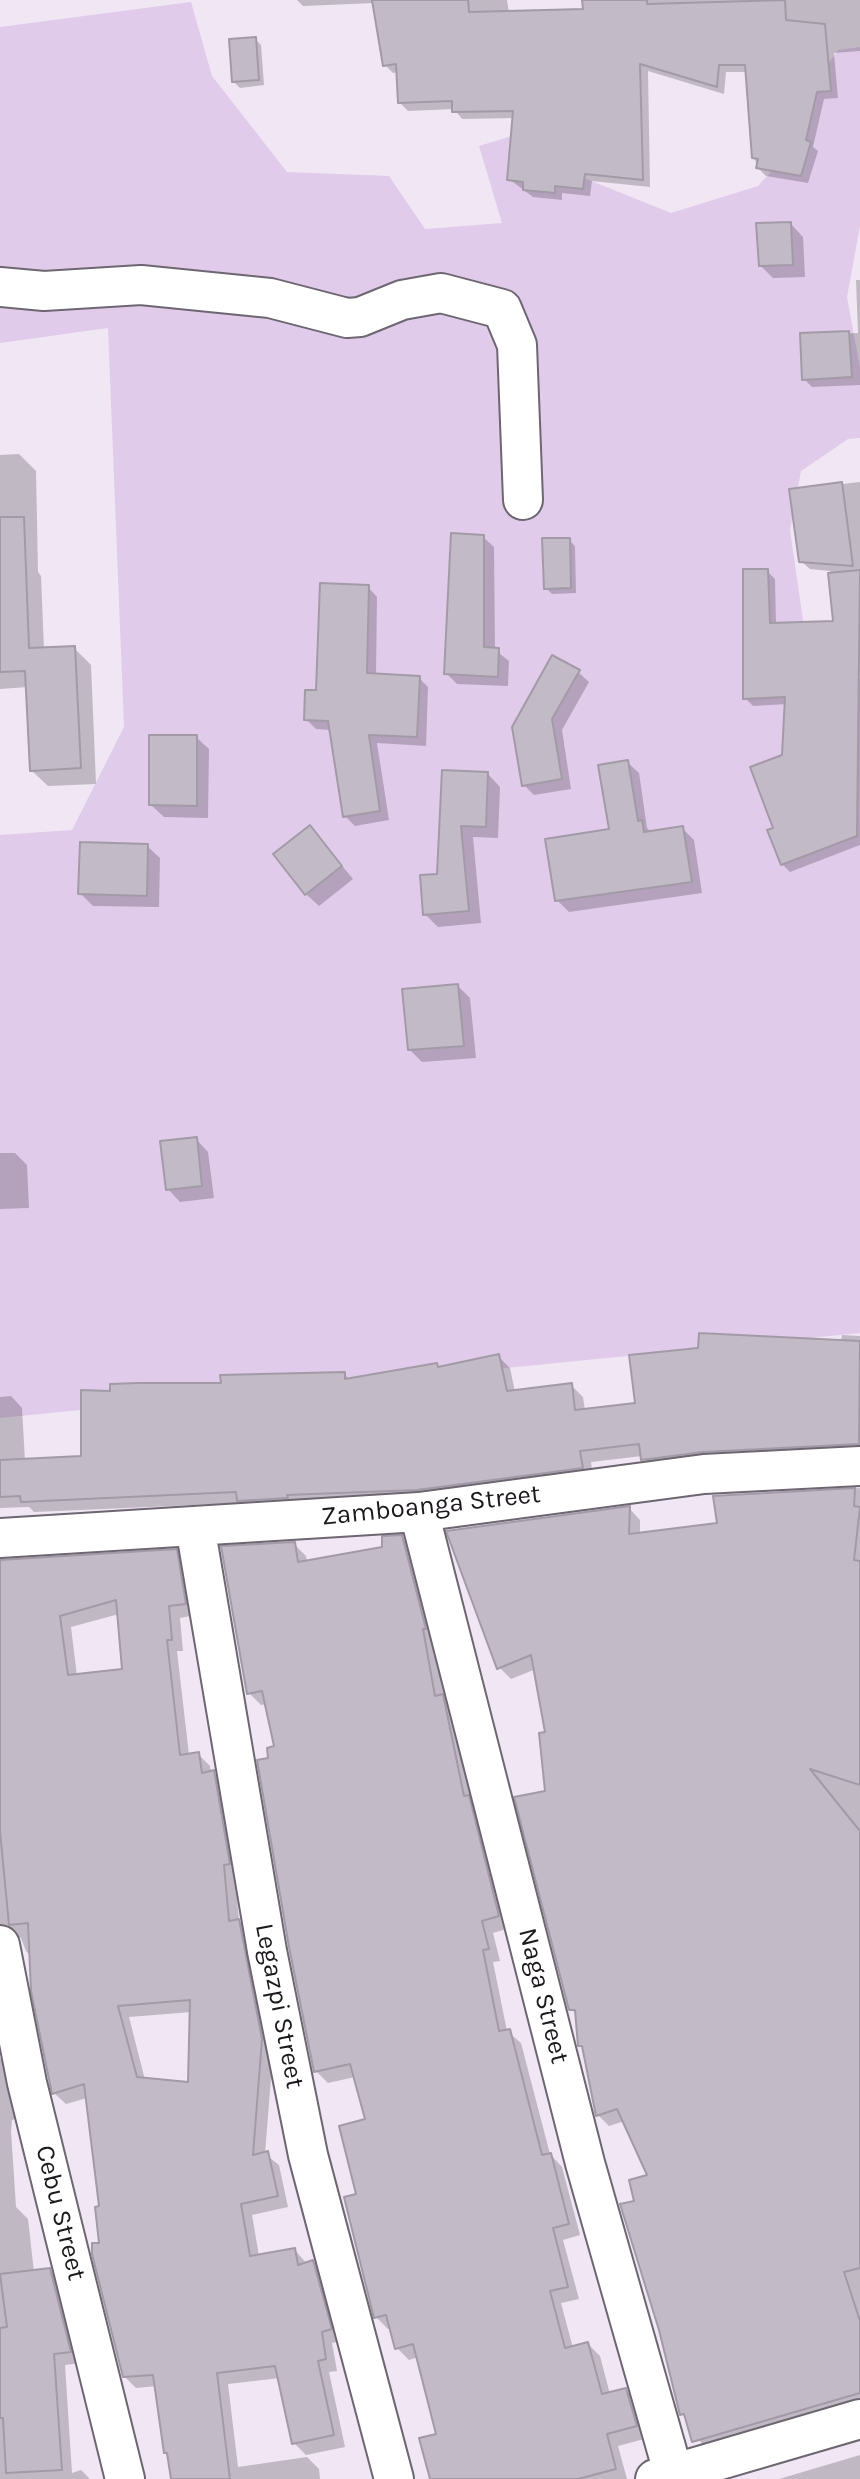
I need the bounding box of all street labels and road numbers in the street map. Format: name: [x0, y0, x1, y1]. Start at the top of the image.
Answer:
street label: Zamboanga Street: [320, 1479, 542, 1533]
street label: Legazpi Street: [248, 1921, 310, 2091]
street label: Naga Street: [511, 1925, 575, 2067]
street label: Cebu Street: [28, 2142, 92, 2284]

